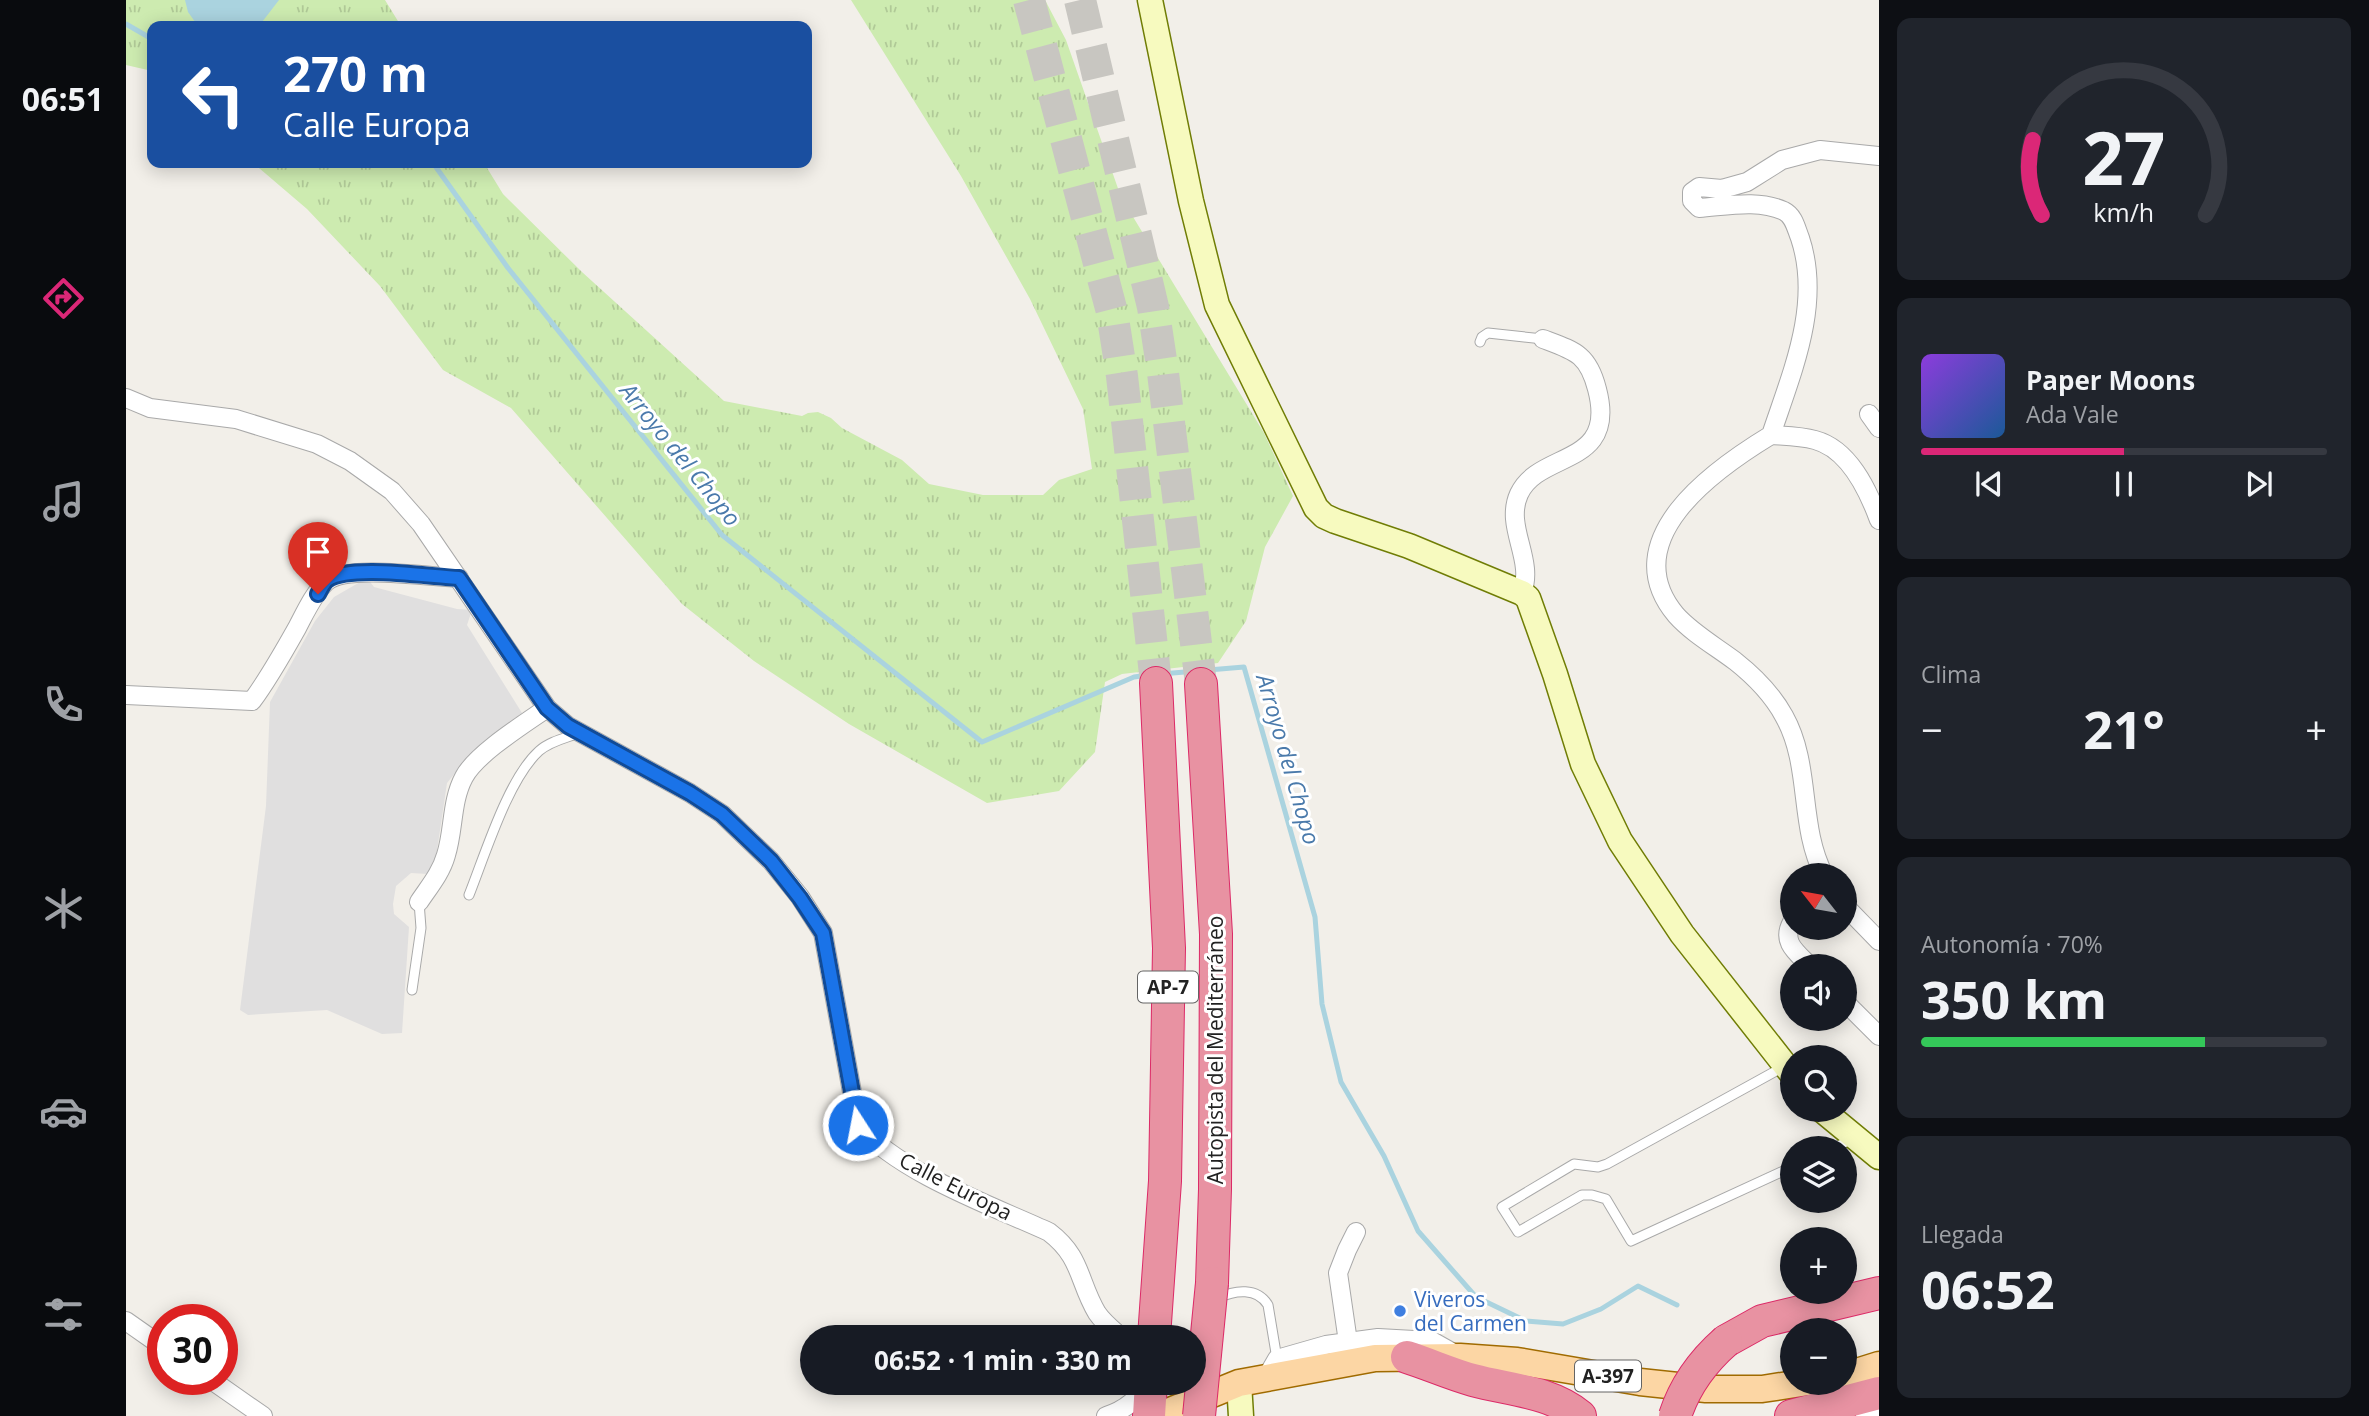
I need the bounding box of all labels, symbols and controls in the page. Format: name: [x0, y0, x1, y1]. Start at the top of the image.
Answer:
text: 270 m: [283, 40, 428, 106]
icon: left: [168, 49, 259, 140]
text: 06:51: [22, 77, 104, 120]
text: Calle Europa: [283, 103, 470, 146]
text: 27: [2082, 107, 2166, 206]
text: km/h: [2094, 195, 2154, 229]
icon: directions: [39, 274, 88, 323]
text: Paper Moons: [2026, 362, 2195, 398]
water label: Arroyo del Chopo: [612, 374, 749, 532]
text: Ada Vale: [2026, 398, 2119, 430]
icon: previous: [1970, 465, 2008, 503]
icon: pause: [2105, 465, 2143, 503]
icon: next: [2240, 465, 2278, 503]
icon: music: [39, 477, 88, 526]
pin: [288, 522, 348, 594]
icon: arrive: [299, 533, 337, 571]
text: Clima: [1921, 658, 1981, 690]
water label: Arroyo del Chopo: [1249, 668, 1329, 848]
icon: phone: [39, 680, 88, 729]
text: 21°: [2083, 693, 2165, 764]
text: −: [1921, 703, 1943, 755]
text: +: [2305, 703, 2327, 755]
north arrow: [1780, 863, 1857, 940]
map controls: [1780, 863, 1857, 1395]
icon: climate: [39, 884, 88, 933]
street label: Autopista del Mediterráneo: [1201, 916, 1229, 1184]
text: Autonomía · 70%: [1921, 928, 2103, 960]
button: sound: [1780, 954, 1857, 1031]
text: 350 km: [1921, 963, 2107, 1034]
road number: AP-7: [1138, 972, 1198, 1002]
button: search: [1780, 1045, 1857, 1122]
icon: car: [39, 1087, 88, 1136]
position arrow: [821, 1088, 895, 1162]
button: layers: [1780, 1136, 1857, 1213]
street label: Calle Europa: [895, 1146, 1017, 1226]
text: Llegada: [1921, 1218, 2004, 1250]
button: +: [1780, 1227, 1857, 1304]
text: 06:52: [1921, 1253, 2055, 1324]
place label: Viveros del Carmen: [1414, 1285, 1527, 1337]
icon: filters: [39, 1290, 88, 1339]
marker: Viveros del Carmen: [1392, 1303, 1408, 1319]
speed limit sign: 30: [147, 1304, 238, 1395]
button: −: [1780, 1318, 1857, 1395]
text: 06:52 · 1 min · 330 m: [874, 1342, 1132, 1378]
road number: A-397: [1575, 1360, 1641, 1392]

